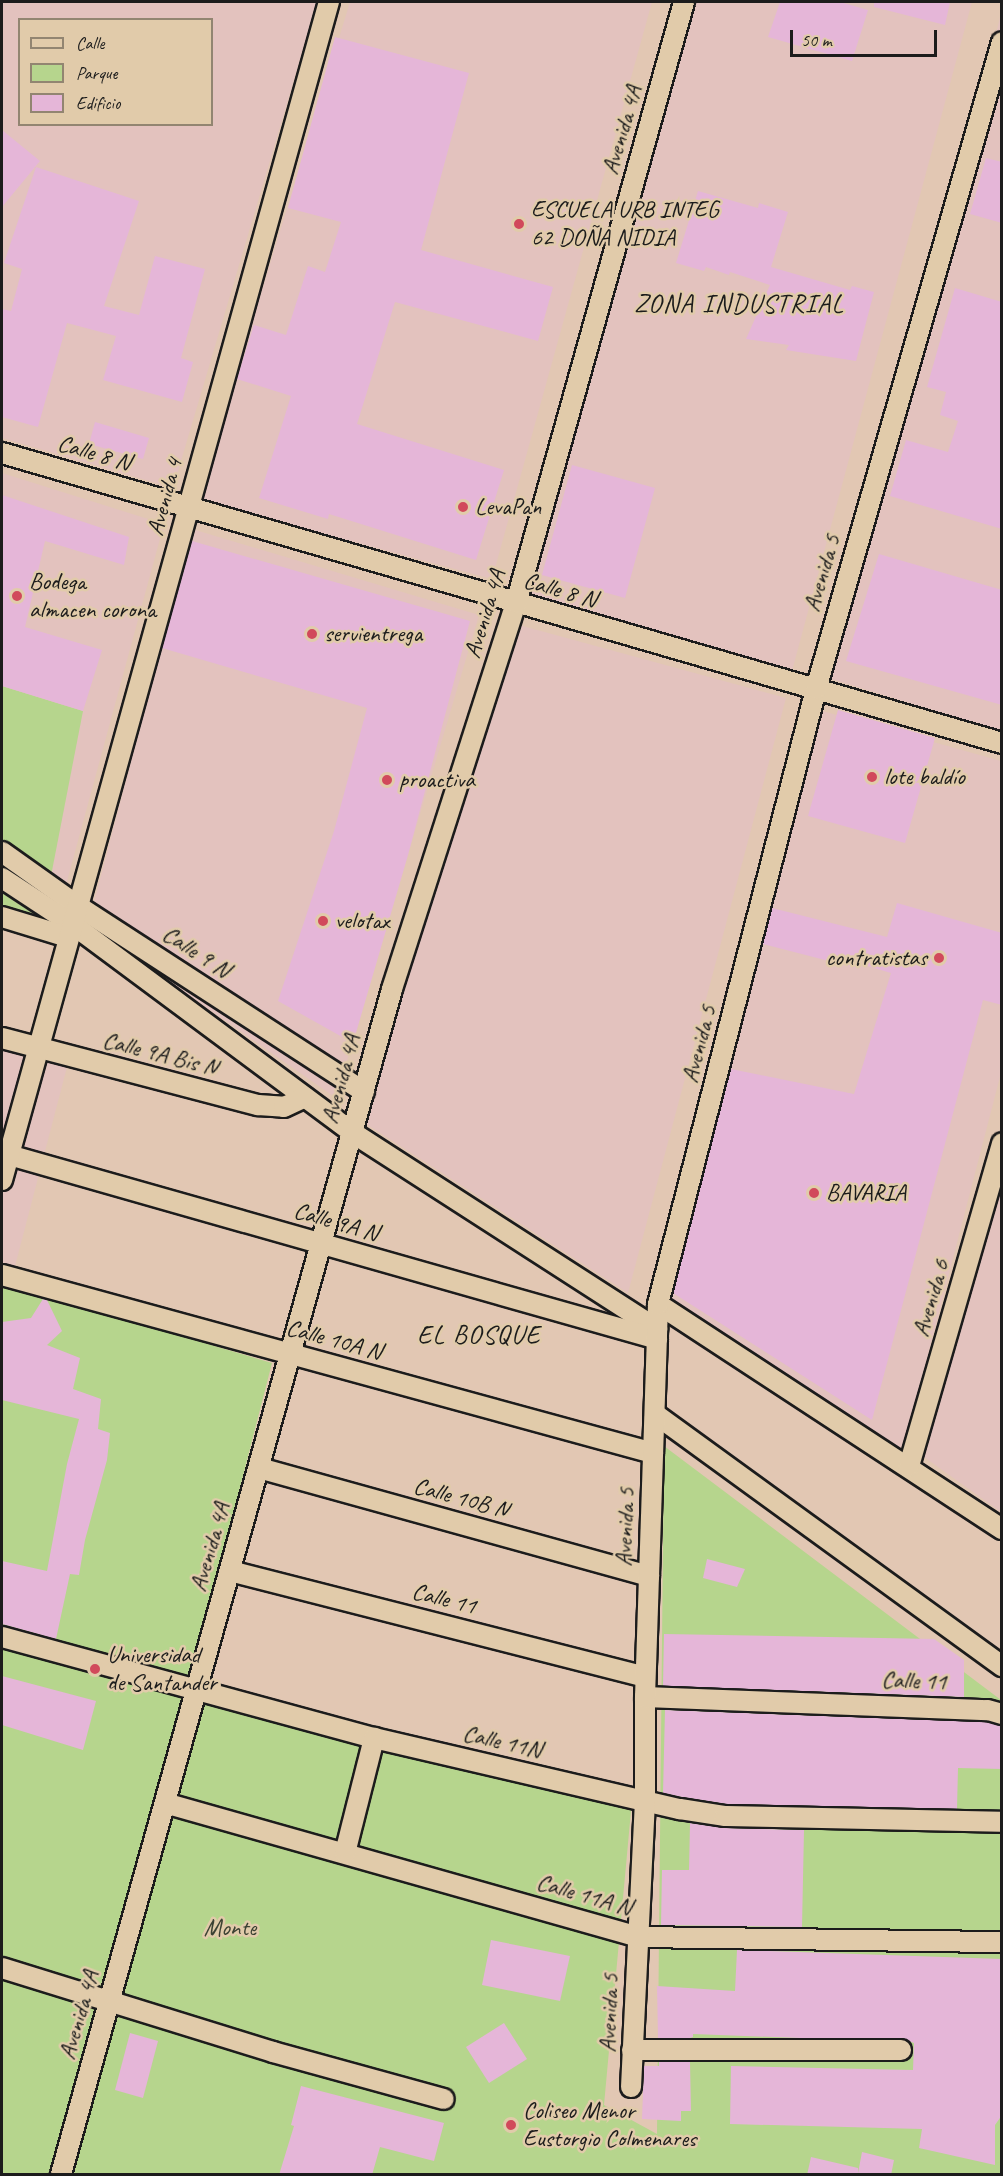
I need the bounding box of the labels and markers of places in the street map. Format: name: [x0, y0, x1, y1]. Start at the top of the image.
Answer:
place label: ESCUELA URB INTEG 62 DOÑA NIDIA: [531, 196, 720, 252]
marker: ESCUELA URB INTEG 62 DOÑA NIDIA: [512, 217, 526, 231]
place label: LevaPan: [475, 493, 541, 521]
marker: LevaPan: [456, 500, 470, 514]
place label: Bodega almacen corona: [29, 568, 156, 624]
marker: Bodega almacen corona: [10, 589, 24, 603]
place label: servientrega: [324, 620, 422, 648]
marker: servientrega: [305, 627, 319, 641]
place label: lote baldío: [884, 763, 965, 791]
place label: proactiva: [399, 766, 475, 794]
marker: lote baldío: [865, 770, 879, 784]
marker: proactiva: [380, 773, 394, 787]
place label: velotax: [335, 907, 389, 935]
marker: velotax: [316, 914, 330, 928]
place label: contratistas: [826, 944, 927, 972]
marker: contratistas: [932, 951, 946, 965]
place label: BAVARIA: [826, 1179, 906, 1207]
marker: BAVARIA: [807, 1186, 821, 1200]
place label: Universidad de Santander: [107, 1641, 217, 1697]
marker: Universidad de Santander: [88, 1662, 102, 1676]
place label: Coliseo Menor Eustorgio Colmenares: [523, 2097, 697, 2153]
marker: Coliseo Menor Eustorgio Colmenares: [504, 2118, 518, 2132]

